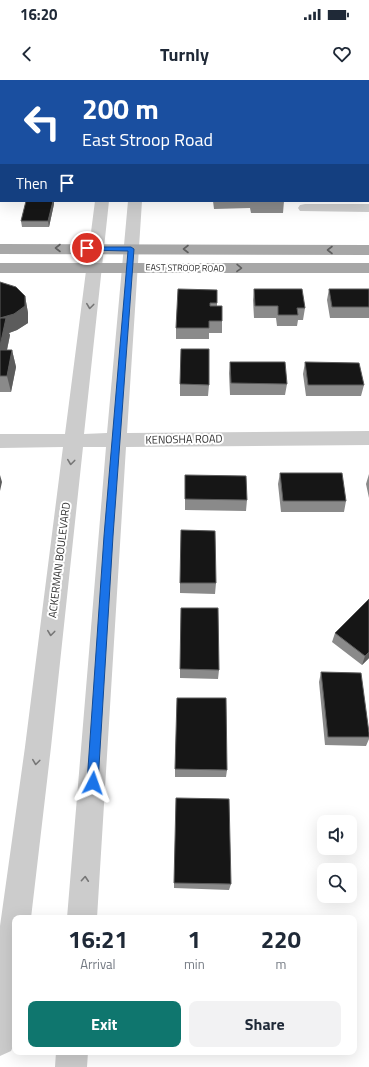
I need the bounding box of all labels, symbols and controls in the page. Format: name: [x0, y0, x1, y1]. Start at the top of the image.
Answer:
text: 16:20: [20, 3, 57, 26]
text: Turnly: [160, 41, 209, 68]
icon: back: [16, 43, 38, 65]
icon: heart: [331, 43, 353, 65]
text: 200 m: [82, 87, 159, 130]
icon: left: [16, 96, 68, 148]
text: East Stroop Road: [82, 126, 213, 153]
text: Then: [16, 172, 48, 195]
icon: arrive: [56, 172, 78, 194]
pin: [70, 231, 104, 265]
icon: arrive: [76, 237, 98, 259]
one-way arrow: [55, 244, 61, 253]
one-way arrow: [183, 245, 189, 253]
one-way arrow: [327, 246, 333, 254]
street label: EAST STROOP ROAD: [146, 260, 225, 275]
one-way arrow: [236, 264, 242, 273]
one-way arrow: [86, 303, 95, 309]
street label: KENOSHA ROAD: [145, 430, 223, 448]
one-way arrow: [66, 459, 75, 466]
street label: ACKERMAN BOULEVARD: [44, 501, 74, 619]
one-way arrow: [47, 630, 56, 636]
one-way arrow: [32, 759, 41, 766]
position arrow: [72, 762, 114, 804]
map controls: [317, 815, 357, 903]
button: sound: [317, 815, 357, 855]
button: search: [317, 863, 357, 903]
one-way arrow: [81, 876, 90, 882]
text: 16:21: [68, 921, 128, 957]
text: 1: [188, 921, 201, 957]
text: 220: [261, 921, 301, 957]
text: Arrival: [80, 954, 116, 974]
text: min: [184, 954, 205, 974]
text: m: [275, 954, 286, 974]
button: Exit: [28, 1001, 181, 1047]
button: Share: [189, 1001, 341, 1047]

